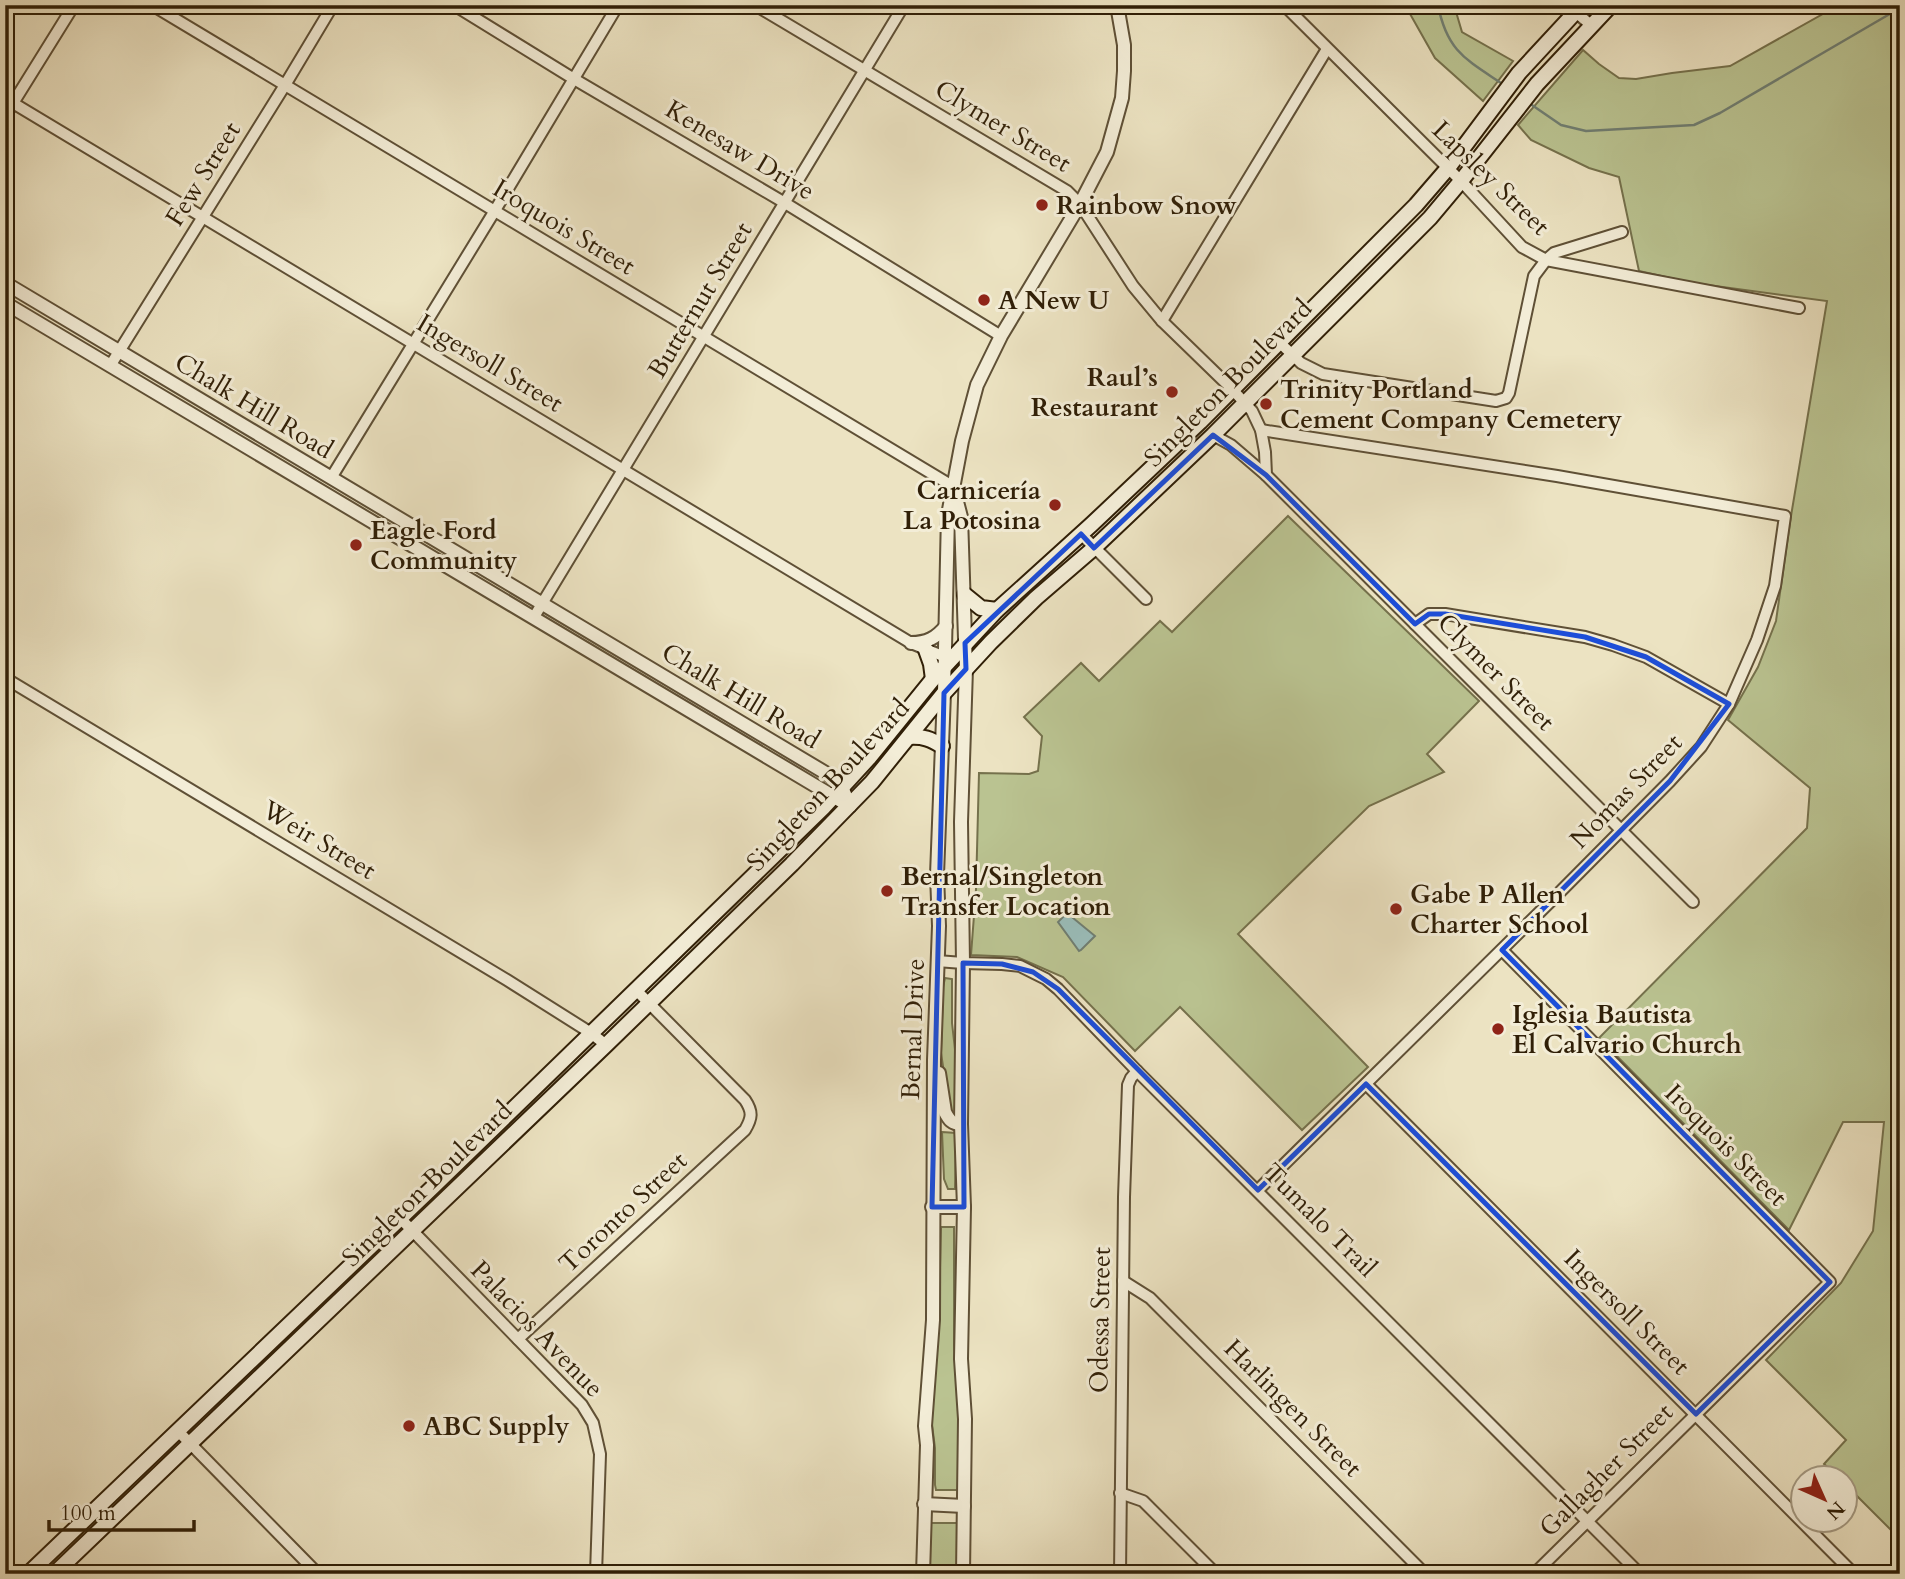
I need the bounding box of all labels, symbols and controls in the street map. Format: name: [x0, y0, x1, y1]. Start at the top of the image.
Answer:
street label: Clymer Street: [928, 72, 1078, 180]
street label: Kenesaw Drive: [659, 92, 821, 208]
street label: Lapsley Street: [1424, 113, 1558, 243]
street label: Few Street: [157, 115, 249, 233]
street label: Iroquois Street: [486, 171, 642, 283]
place label: Rainbow Snow: [1056, 188, 1237, 223]
marker: Rainbow Snow: [1034, 197, 1050, 213]
street label: Butternut Street: [640, 215, 760, 385]
place label: A New U: [998, 283, 1109, 318]
street label: Singleton Boulevard: [1136, 291, 1320, 475]
marker: A New U: [976, 292, 992, 308]
street label: Ingersoll Street: [410, 306, 570, 420]
street label: Chalk Hill Road: [168, 345, 340, 467]
place label: Raul’s Restaurant: [1031, 360, 1158, 425]
place label: Trinity Portland Cement Company Cemetery: [1280, 372, 1622, 437]
marker: Raul’s Restaurant: [1164, 384, 1180, 400]
marker: Trinity Portland Cement Company Cemetery: [1258, 396, 1274, 412]
place label: Carnicería La Potosina: [903, 473, 1041, 538]
marker: Carnicería La Potosina: [1047, 497, 1063, 513]
place label: Eagle Ford Community: [370, 513, 518, 578]
marker: Eagle Ford Community: [348, 537, 364, 553]
street label: Clymer Street: [1430, 606, 1562, 738]
street label: Chalk Hill Road: [655, 635, 827, 757]
street label: Singleton Boulevard: [739, 691, 917, 879]
street label: Nomas Street: [1562, 726, 1690, 856]
street label: Weir Street: [255, 792, 382, 888]
place label: Bernal/Singleton Transfer Location: [901, 859, 1111, 924]
place label: Gabe P Allen Charter School: [1410, 877, 1589, 942]
marker: Bernal/Singleton Transfer Location: [879, 883, 895, 899]
marker: Gabe P Allen Charter School: [1388, 901, 1404, 917]
street label: Bernal Drive: [893, 958, 933, 1100]
place label: Iglesia Bautista El Calvario Church: [1512, 997, 1742, 1062]
marker: Iglesia Bautista El Calvario Church: [1490, 1021, 1506, 1037]
street label: Iroquois Street: [1657, 1076, 1795, 1214]
street label: Singleton Boulevard: [334, 1093, 520, 1274]
street label: Toronto Street: [551, 1144, 695, 1280]
street label: Tumalo Trail: [1255, 1155, 1385, 1285]
street label: Ingersoll Street: [1556, 1241, 1698, 1383]
street label: Odessa Street: [1081, 1247, 1119, 1393]
street label: Palacios Avenue: [463, 1253, 611, 1405]
street label: Harlingen Street: [1216, 1331, 1370, 1485]
street label: Gallagher Street: [1531, 1395, 1681, 1545]
place label: ABC Supply: [423, 1409, 570, 1444]
marker: ABC Supply: [401, 1418, 417, 1434]
north arrow: [1790, 1464, 1860, 1534]
scale bar: [49, 1488, 194, 1532]
text: N: [1820, 1495, 1850, 1526]
text: 100 m: [60, 1499, 116, 1528]

